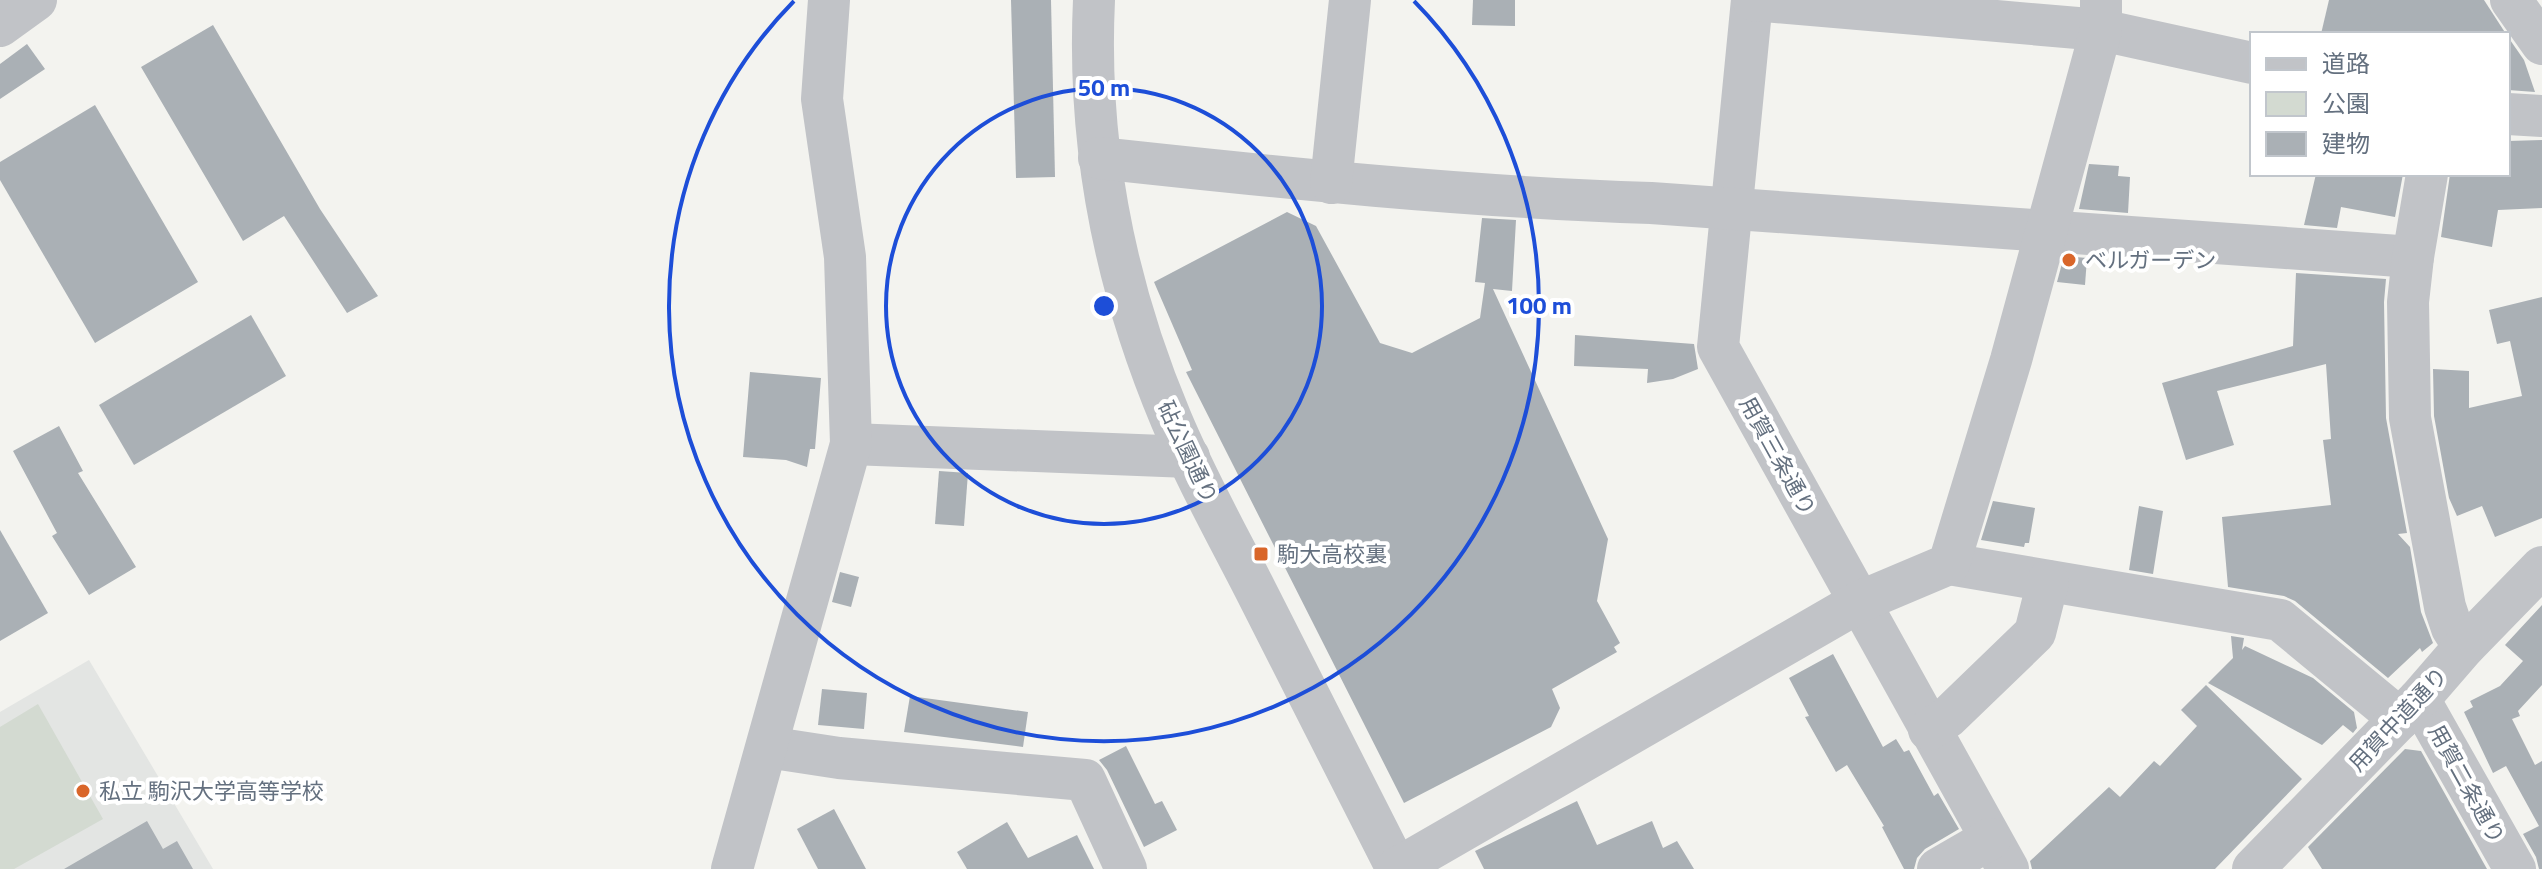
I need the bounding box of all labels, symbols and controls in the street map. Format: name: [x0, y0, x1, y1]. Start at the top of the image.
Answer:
legend: [2250, 32, 2510, 176]
text: 道路: [2322, 45, 2370, 81]
text: 50 m: [1078, 69, 1130, 105]
text: 公園: [2322, 85, 2370, 121]
text: 建物: [2322, 125, 2370, 161]
place label: ベルガーデン: [2085, 243, 2216, 277]
marker: ベルガーデン: [2060, 251, 2078, 269]
text: 100 m: [1506, 287, 1572, 323]
centre of rings: [1090, 292, 1118, 320]
street label: 用賀三条通り: [1731, 390, 1825, 522]
street label: 砧公園通り: [1149, 395, 1227, 509]
place label: 駒大高校裏: [1277, 537, 1387, 571]
marker: 駒大高校裏: [1252, 545, 1270, 563]
street label: 用賀中道通り: [2341, 659, 2455, 779]
street label: 用賀二条通り: [2420, 718, 2514, 850]
place label: 私立 駒沢大学高等学校: [99, 774, 324, 808]
marker: 私立 駒沢大学高等学校: [74, 782, 92, 800]

